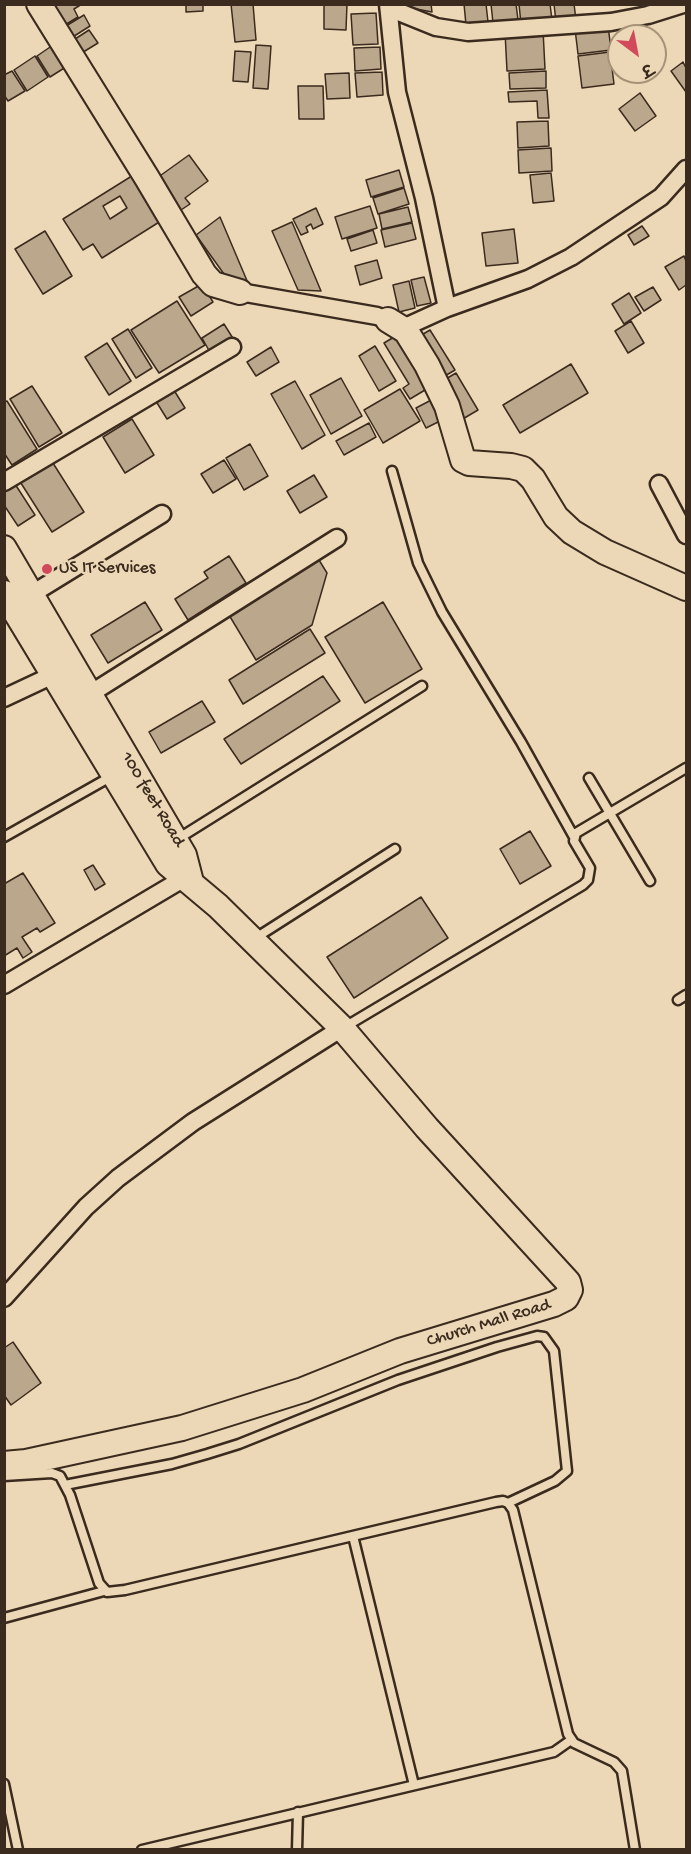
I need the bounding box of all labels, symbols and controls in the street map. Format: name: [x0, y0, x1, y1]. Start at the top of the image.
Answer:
north arrow: [607, 24, 667, 84]
text: उ: [636, 57, 655, 79]
place label: US IT Services: [59, 558, 155, 580]
marker: US IT Services: [40, 562, 54, 576]
street label: 100 feet Road: [115, 749, 189, 851]
street label: Church Mall Road: [425, 1295, 553, 1353]

